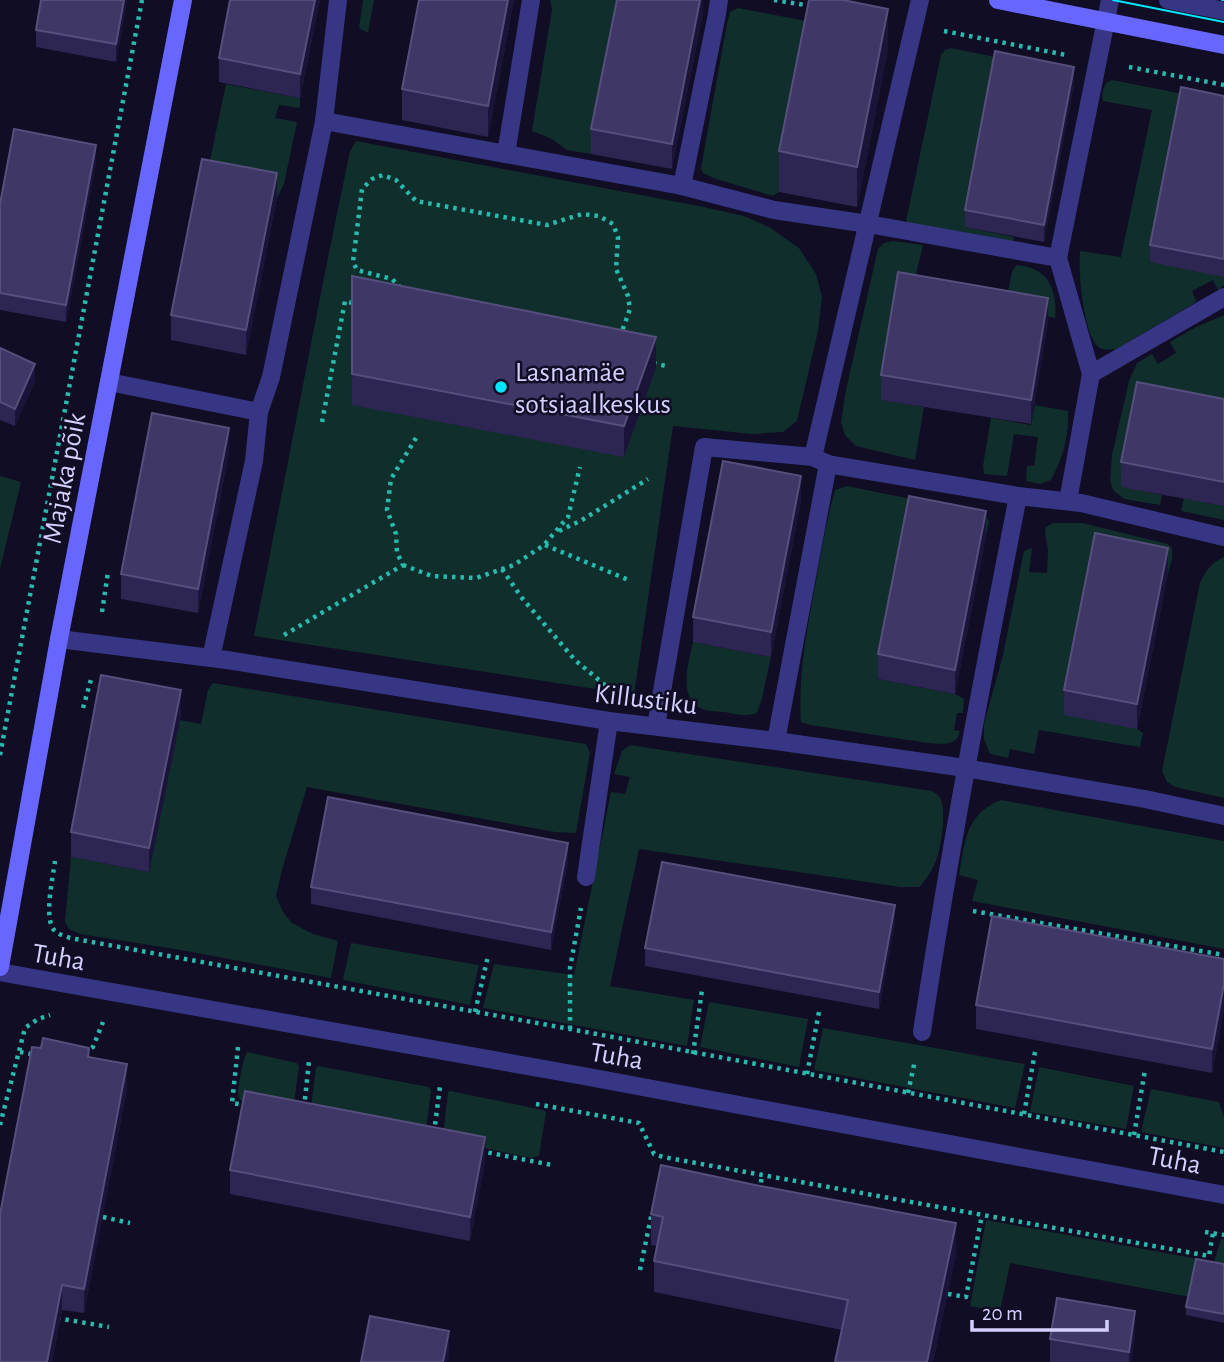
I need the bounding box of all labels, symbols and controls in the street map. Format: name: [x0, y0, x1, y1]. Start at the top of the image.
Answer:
place label: Lasnamäe sotsiaalkeskus: [515, 359, 671, 419]
marker: Lasnamäe sotsiaalkeskus: [493, 379, 509, 395]
street label: Majaka põik: [39, 410, 91, 546]
street label: Killustiku: [593, 680, 699, 720]
street label: Tuha: [30, 940, 87, 976]
street label: Tuha: [588, 1039, 645, 1075]
street label: Tuha: [1146, 1142, 1204, 1180]
scale bar: [972, 1288, 1107, 1332]
text: 20 m: [982, 1303, 1023, 1324]

